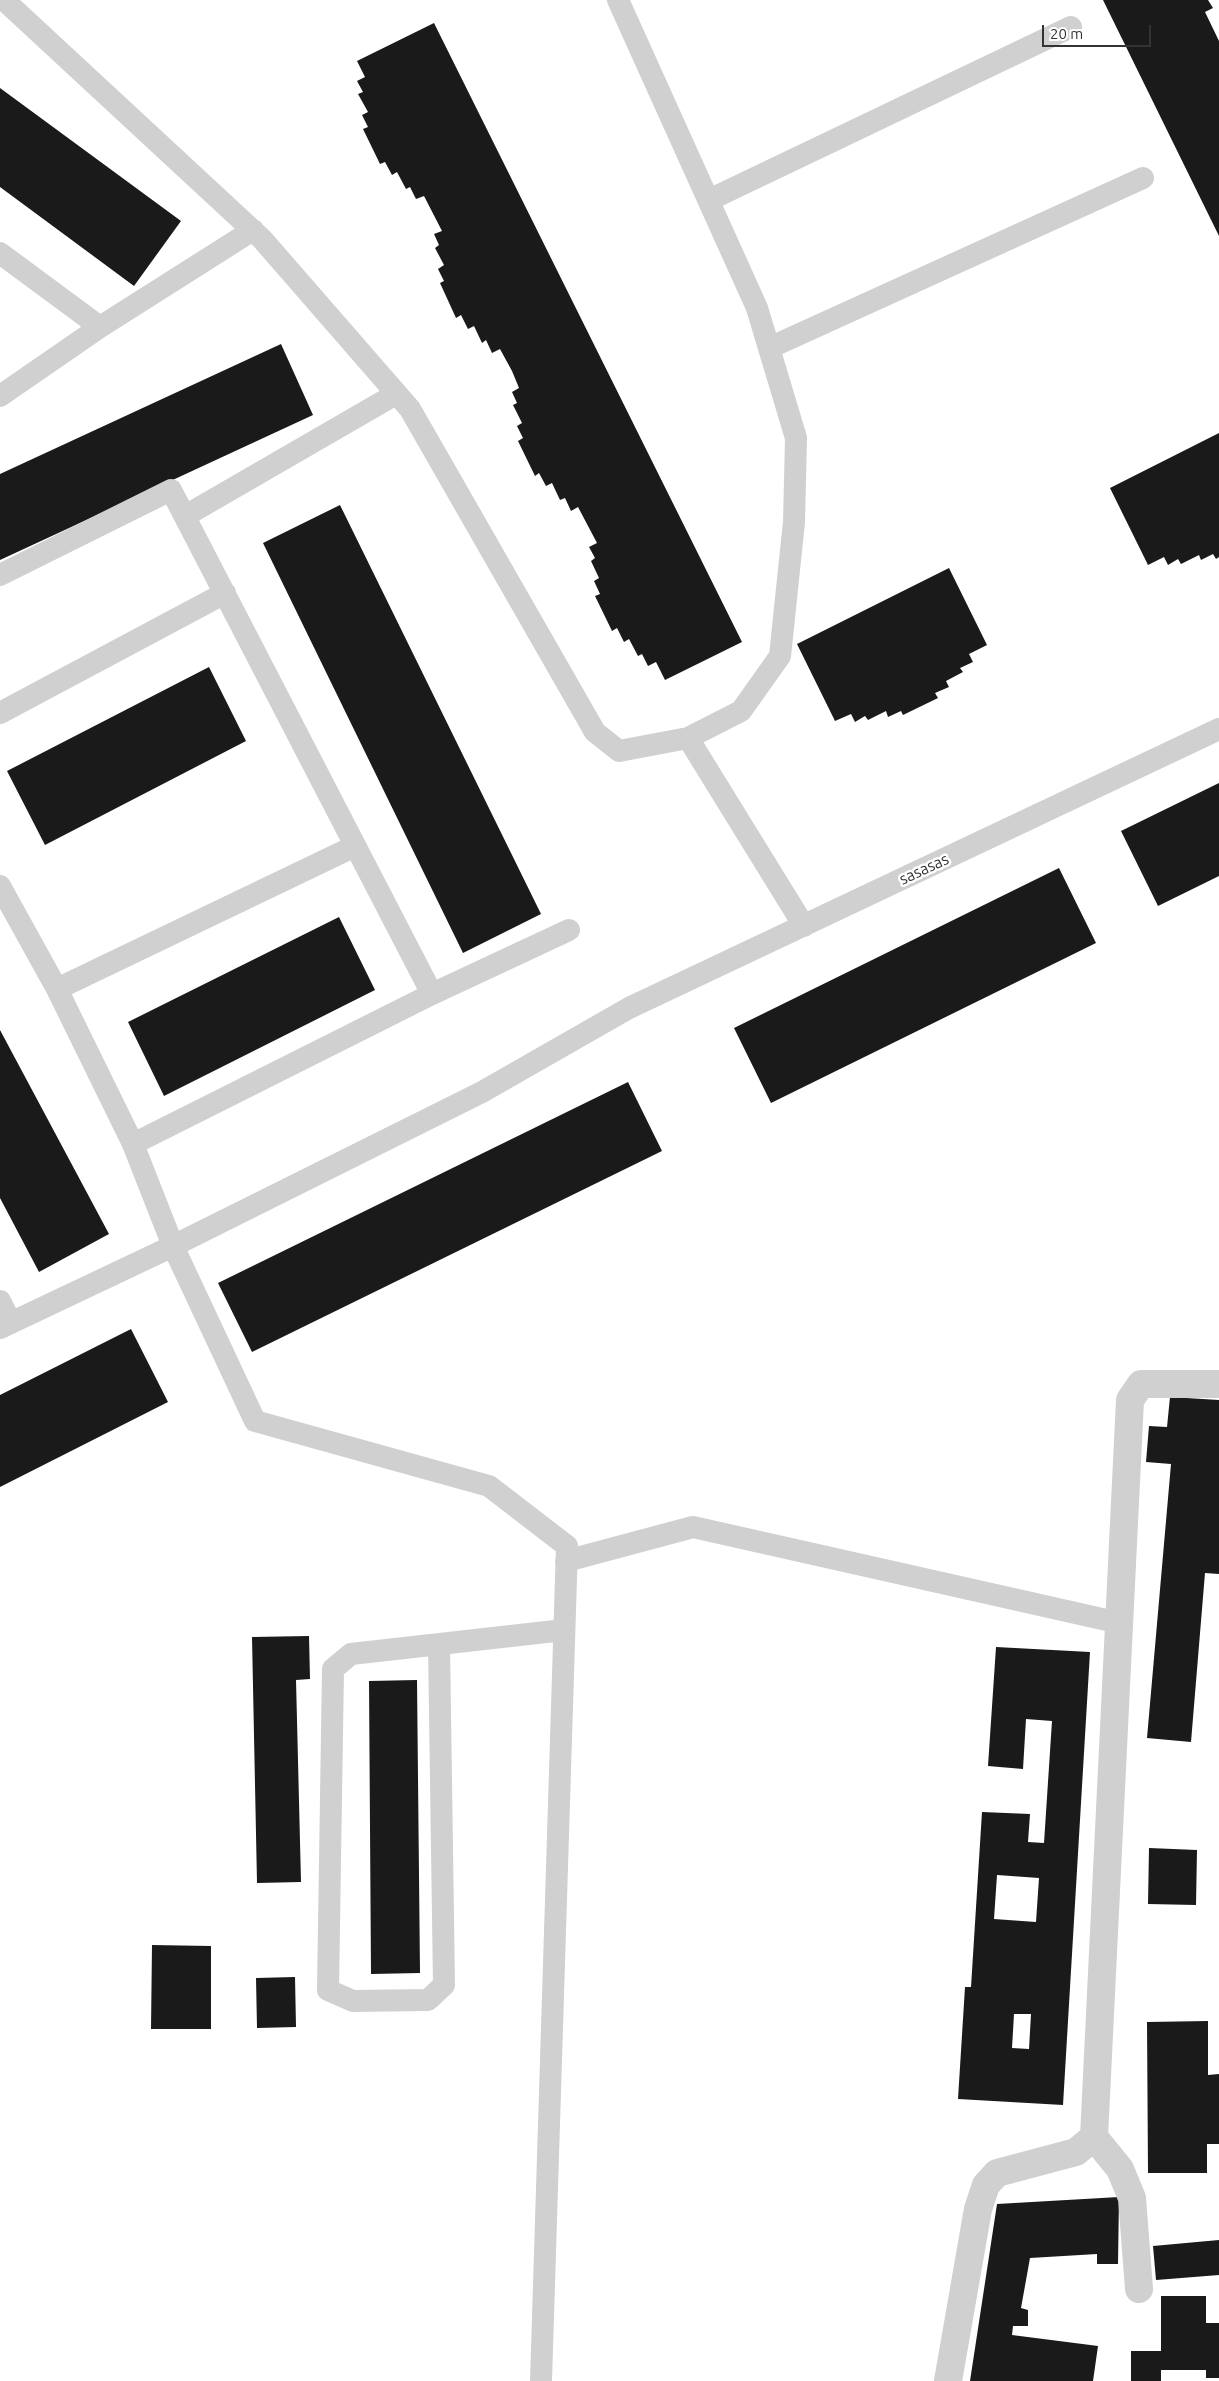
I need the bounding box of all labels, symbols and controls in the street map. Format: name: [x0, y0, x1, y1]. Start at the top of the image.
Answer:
scale bar: [1044, 15, 1153, 47]
text: 20 m: [1050, 25, 1083, 42]
street label: sasasas: [896, 849, 952, 889]

